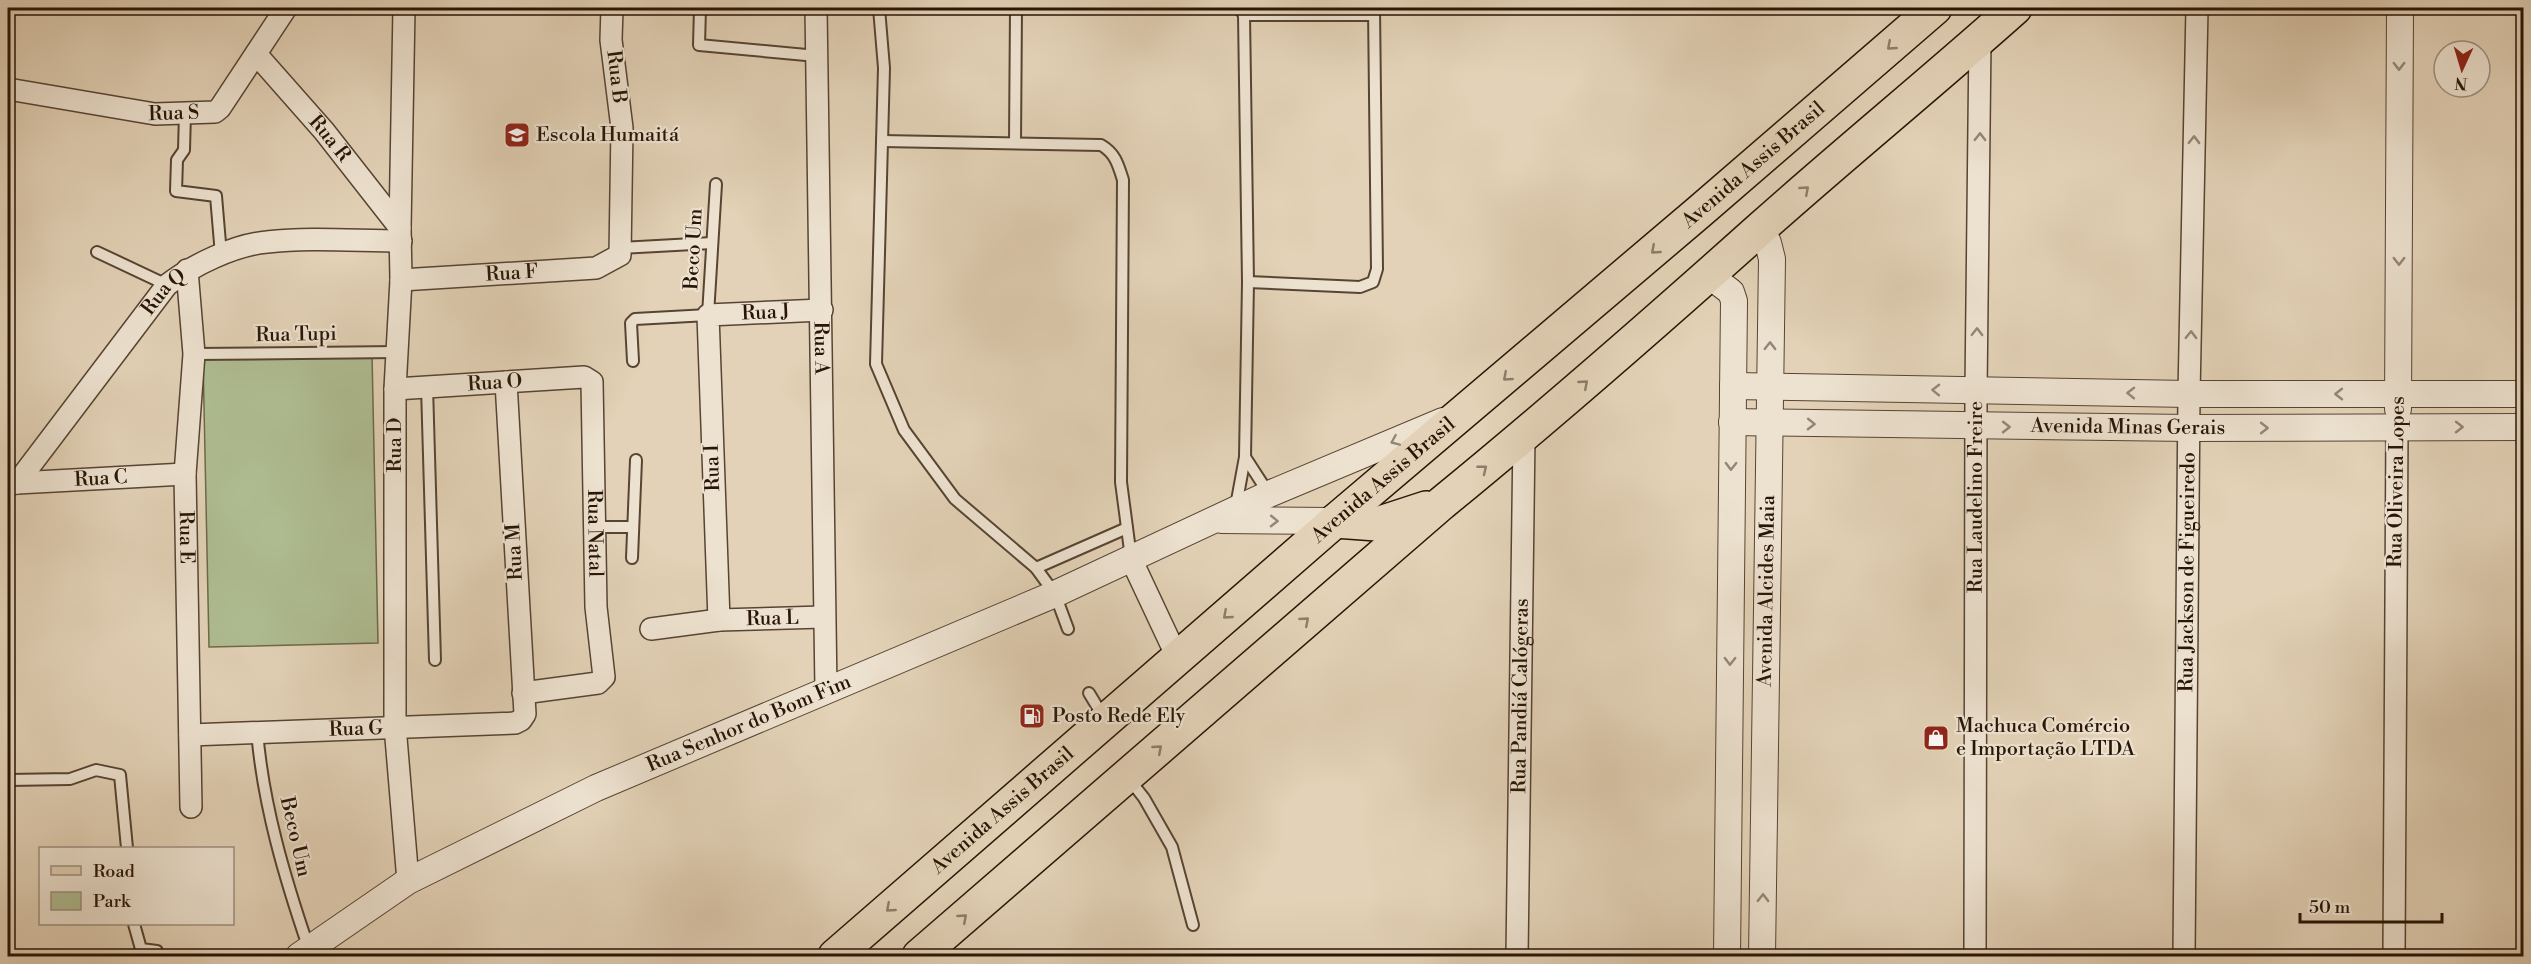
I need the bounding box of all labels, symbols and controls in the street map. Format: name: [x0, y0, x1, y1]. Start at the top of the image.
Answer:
one-way arrow: [1887, 39, 1898, 50]
north arrow: [2432, 39, 2492, 99]
street label: Rua B: [600, 49, 632, 105]
one-way arrow: [2393, 61, 2405, 70]
text: N: [2454, 73, 2468, 93]
street label: Avenida Assis Brasil: [1676, 96, 1830, 234]
street label: Rua S: [148, 100, 200, 127]
street label: Rua R: [303, 110, 357, 168]
school or university icon: Escola Humaitá: [502, 120, 532, 150]
place label: Escola Humaitá: [536, 123, 680, 148]
one-way arrow: [1974, 132, 1986, 141]
one-way arrow: [2188, 136, 2200, 145]
one-way arrow: [1798, 186, 1809, 197]
street label: Beco Um: [679, 207, 709, 291]
one-way arrow: [1651, 243, 1662, 254]
one-way arrow: [2392, 256, 2405, 265]
street label: Rua F: [485, 259, 539, 287]
street label: Rua Q: [136, 263, 190, 320]
street label: Rua J: [741, 299, 791, 326]
street label: Rua A: [808, 321, 834, 376]
street label: Rua Tupi: [255, 322, 337, 348]
one-way arrow: [1971, 327, 1983, 336]
one-way arrow: [2184, 331, 2197, 340]
one-way arrow: [1764, 342, 1776, 351]
street label: Rua O: [466, 368, 523, 397]
one-way arrow: [1503, 369, 1514, 380]
one-way arrow: [1577, 380, 1588, 391]
one-way arrow: [1932, 383, 1941, 396]
one-way arrow: [2126, 387, 2135, 399]
one-way arrow: [2335, 388, 2344, 400]
street label: Rua Oliveira Lopes: [2383, 396, 2411, 568]
street label: Rua Laudelino Freire: [1963, 401, 1988, 593]
street label: Avenida Assis Brasil: [1305, 412, 1461, 549]
street label: Avenida Minas Gerais: [2029, 413, 2225, 441]
street label: Rua D: [383, 418, 408, 473]
one-way arrow: [1807, 418, 1816, 430]
one-way arrow: [2002, 421, 2011, 433]
one-way arrow: [2455, 421, 2464, 433]
one-way arrow: [2260, 422, 2269, 434]
one-way arrow: [1390, 434, 1401, 446]
street label: Rua I: [700, 444, 726, 492]
street label: Rua Jackson de Figueiredo: [2174, 452, 2201, 692]
one-way arrow: [1725, 461, 1737, 470]
street label: Rua C: [74, 465, 128, 492]
one-way arrow: [1476, 466, 1487, 477]
street label: Rua Natal: [581, 489, 608, 577]
street label: Avenida Alcides Maia: [1753, 494, 1781, 688]
street label: Rua E: [173, 510, 199, 564]
one-way arrow: [1270, 514, 1279, 527]
street label: Rua M: [501, 522, 529, 581]
street label: Rua Pandiá Calógeras: [1507, 598, 1534, 794]
street label: Rua L: [746, 605, 799, 632]
one-way arrow: [1224, 608, 1234, 619]
one-way arrow: [1299, 617, 1309, 628]
one-way arrow: [1723, 656, 1736, 665]
street label: Rua Senhor do Bom Fim: [643, 669, 855, 778]
fuel station icon: Posto Rede Ely: [1017, 701, 1047, 731]
place label: Posto Rede Ely: [1052, 704, 1186, 729]
place label: Machuca Comércio e Importação LTDA: [1956, 714, 2136, 762]
street label: Rua G: [328, 715, 384, 742]
shop icon: Machuca Comércio e Importação LTDA: [1921, 723, 1951, 753]
street label: Avenida Assis Brasil: [925, 741, 1079, 880]
one-way arrow: [1151, 745, 1162, 756]
street label: Beco Um: [273, 794, 316, 880]
legend: [39, 847, 234, 925]
text: Road: [93, 860, 136, 883]
scale bar: [2300, 886, 2442, 924]
text: Park: [93, 890, 132, 913]
one-way arrow: [1757, 894, 1769, 903]
text: 50 m: [2309, 896, 2351, 919]
one-way arrow: [886, 901, 897, 912]
one-way arrow: [956, 914, 967, 925]

